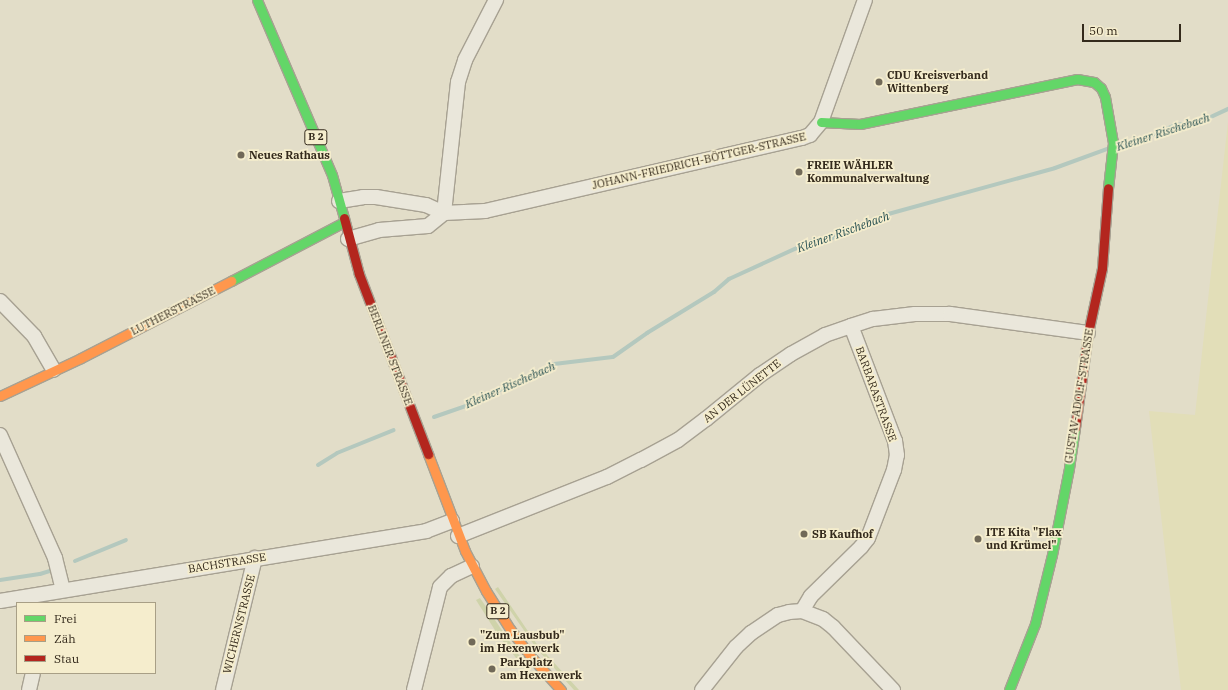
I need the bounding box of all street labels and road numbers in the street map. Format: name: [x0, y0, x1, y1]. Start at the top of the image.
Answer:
road number: B 2: [304, 129, 328, 145]
street label: JOHANN-FRIEDRICH-BÖTTGER-STRASSE: [591, 130, 807, 192]
street label: LUTHERSTRASSE: [129, 284, 217, 338]
street label: BERLINER STRASSE: [365, 303, 415, 407]
street label: GUSTAV-ADOLF-STRASSE: [1062, 328, 1096, 464]
street label: BARBARASTRASSE: [853, 345, 899, 443]
street label: AN DER LÜNETTE: [701, 357, 783, 425]
street label: BACHSTRASSE: [187, 550, 267, 576]
street label: WICHERNSTRASSE: [220, 573, 258, 675]
road number: B 2: [486, 603, 510, 619]

